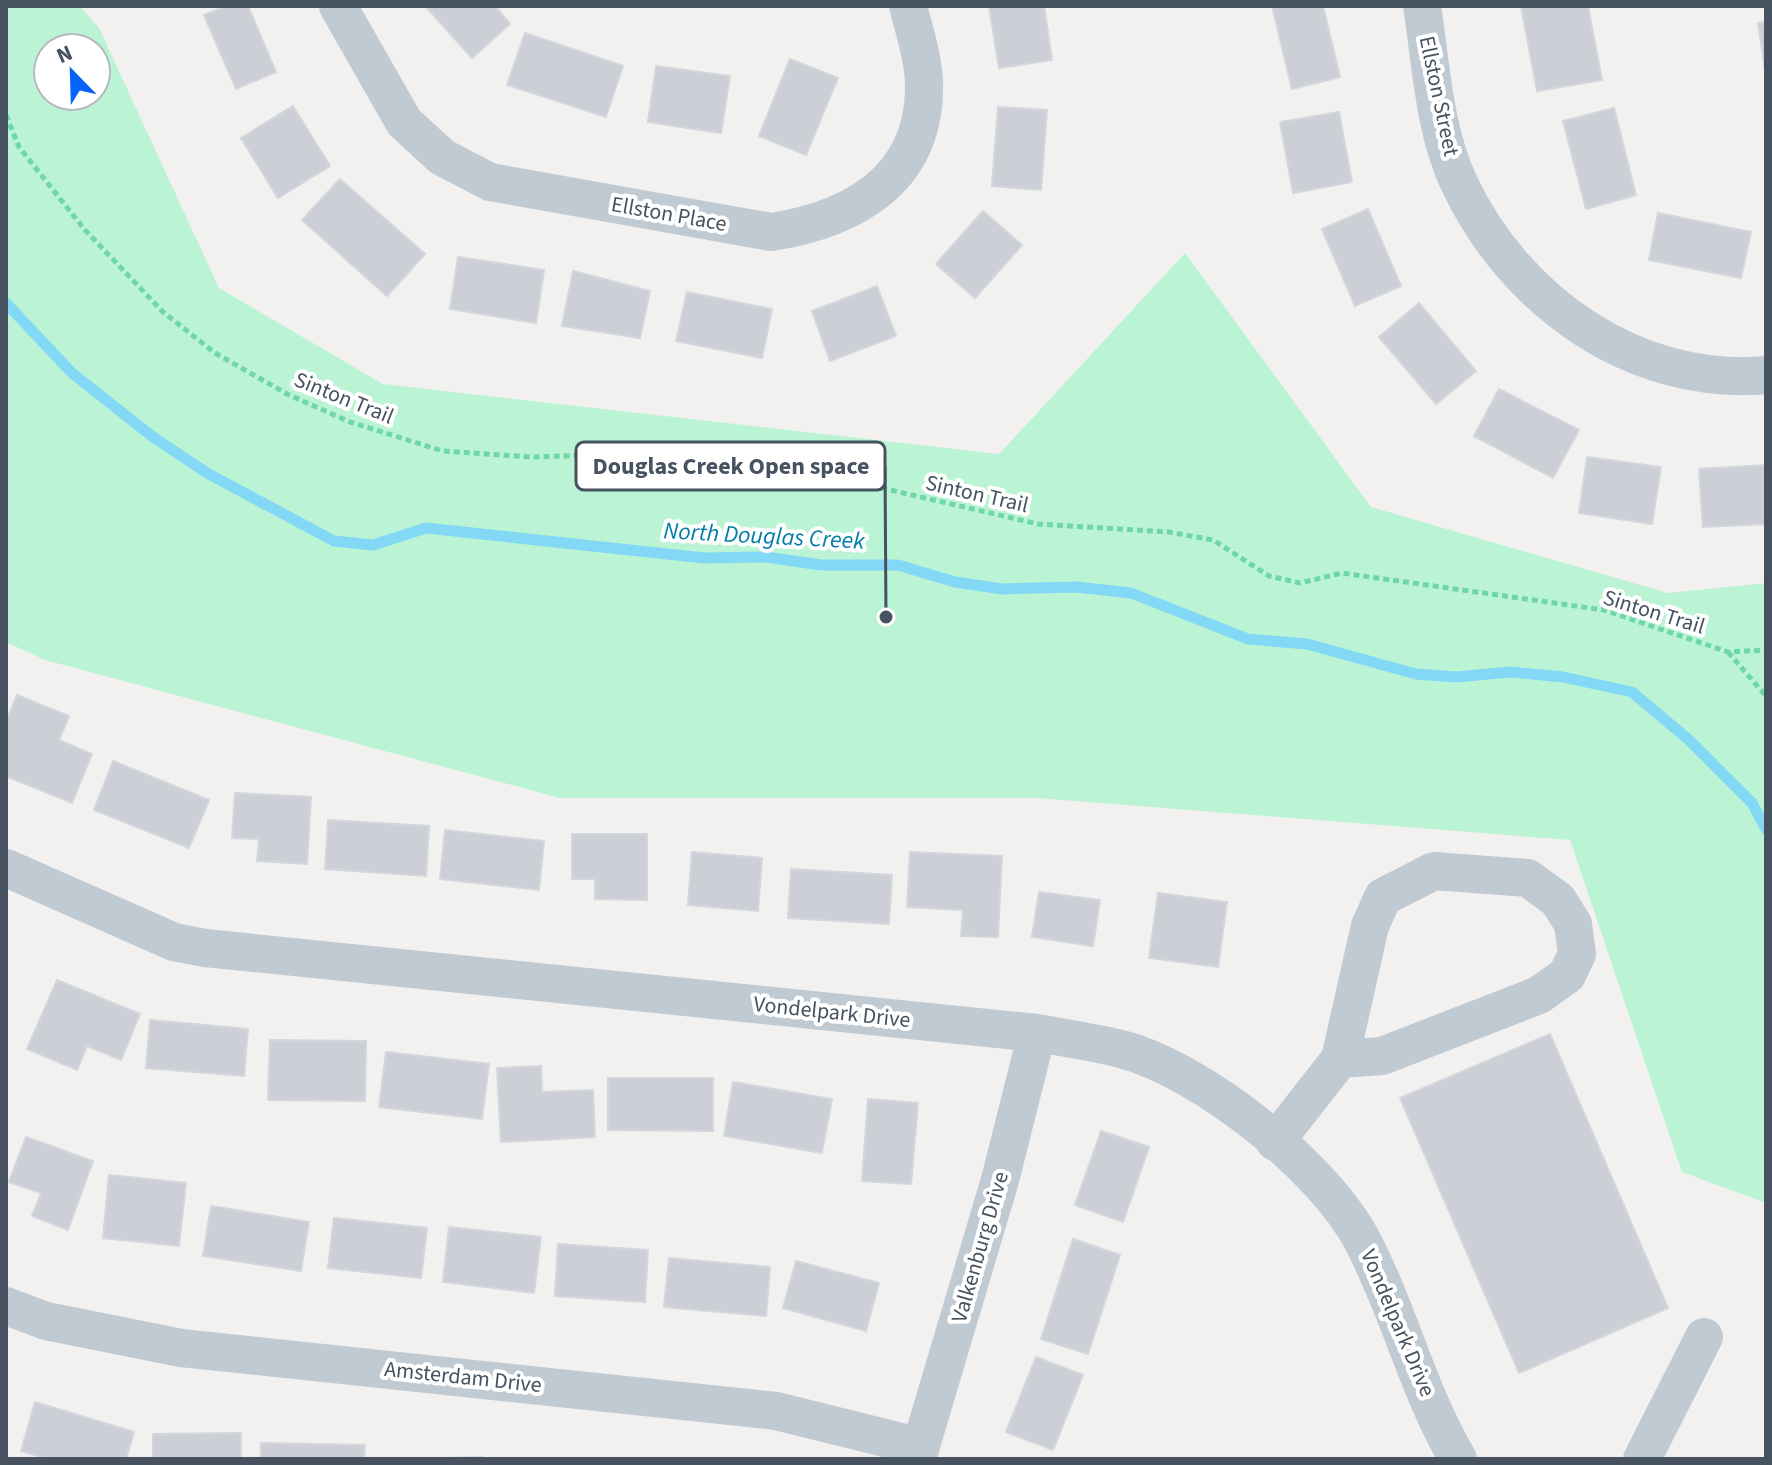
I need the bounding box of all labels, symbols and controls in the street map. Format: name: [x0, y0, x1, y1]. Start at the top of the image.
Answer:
north arrow: [32, 32, 112, 112]
street label: Ellston Street: [1411, 33, 1467, 160]
text: N: [52, 37, 78, 72]
street label: Ellston Place: [609, 188, 729, 240]
street label: Sinton Trail: [289, 364, 399, 432]
callout: Douglas Creek Open space: [576, 442, 885, 490]
text: Douglas Creek Open space: [593, 449, 869, 484]
street label: Sinton Trail: [922, 467, 1032, 521]
water label: North Douglas Creek: [663, 513, 866, 559]
street label: Sinton Trail: [1599, 581, 1709, 643]
street label: Vondelpark Drive: [752, 988, 912, 1036]
street label: Valkenburg Drive: [943, 1168, 1017, 1326]
street label: Vondelpark Drive: [1353, 1244, 1443, 1402]
street label: Amsterdam Drive: [383, 1353, 543, 1401]

